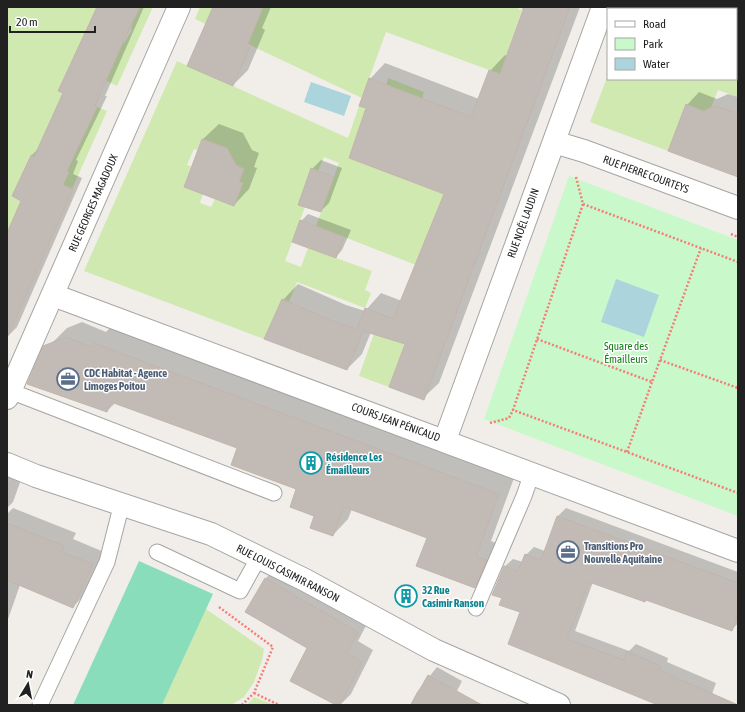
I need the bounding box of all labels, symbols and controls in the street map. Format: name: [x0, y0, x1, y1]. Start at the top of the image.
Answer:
scale bar: [10, 8, 95, 34]
legend: [607, 8, 737, 80]
text: 20 m: [16, 15, 38, 29]
text: Road: [643, 17, 666, 31]
text: Park: [643, 37, 664, 51]
text: Water: [643, 57, 670, 71]
street label: RUE GEORGES MAGADOUX: [66, 152, 120, 253]
street label: RUE PIERRE COURTEYS: [601, 153, 691, 195]
street label: RUE NOËL LAUDIN: [505, 187, 541, 259]
park label: Square des Émailleurs: [604, 340, 648, 365]
office icon: CDC Habitat - Agence Limoges Poitou: [55, 366, 81, 392]
place label: CDC Habitat - Agence Limoges Poitou: [84, 367, 167, 392]
street label: COURS JEAN PÉNICAUD: [350, 400, 442, 444]
building icon: Résidence Les Émailleurs: [298, 450, 324, 476]
place label: Résidence Les Émailleurs: [326, 451, 382, 476]
office icon: Transitions Pro Nouvelle Aquitaine: [555, 539, 581, 565]
place label: Transitions Pro Nouvelle Aquitaine: [584, 540, 662, 565]
street label: RUE LOUIS CASIMIR RANSON: [235, 542, 341, 604]
building icon: 32 Rue Casimir Ranson: [393, 583, 419, 609]
place label: 32 Rue Casimir Ranson: [422, 584, 484, 609]
north arrow: [8, 664, 48, 704]
text: N: [25, 668, 34, 681]

